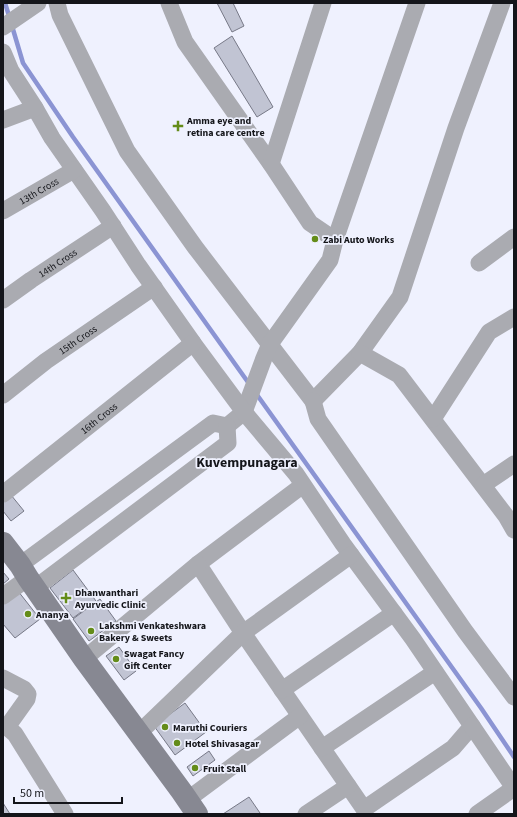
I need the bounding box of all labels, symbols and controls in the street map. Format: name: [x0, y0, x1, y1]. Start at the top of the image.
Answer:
place label: Amma eye and retina care centre: [186, 114, 265, 140]
marker: Amma eye and retina care centre: [172, 120, 184, 132]
street label: 13th Cross: [17, 174, 61, 208]
place label: Zabi Auto Works: [323, 233, 395, 247]
marker: Zabi Auto Works: [310, 234, 320, 244]
street label: 14th Cross: [36, 246, 80, 281]
street label: 15th Cross: [56, 322, 100, 358]
street label: 16th Cross: [78, 400, 121, 438]
district label: Kuvempunagara: [196, 453, 298, 473]
place label: Dhanwanthari Ayurvedic Clinic: [74, 586, 146, 612]
marker: Dhanwanthari Ayurvedic Clinic: [60, 592, 72, 604]
place label: Ananya: [35, 608, 69, 622]
marker: Ananya: [23, 609, 33, 619]
place label: Lakshmi Venkateshwara Bakery & Sweets: [99, 619, 206, 645]
marker: Lakshmi Venkateshwara Bakery & Sweets: [86, 626, 96, 636]
place label: Swagat Fancy Gift Center: [124, 647, 185, 673]
marker: Swagat Fancy Gift Center: [111, 654, 121, 664]
place label: Maruthi Couriers: [173, 721, 248, 735]
marker: Maruthi Couriers: [160, 722, 170, 732]
place label: Hotel Shivasagar: [185, 737, 259, 751]
marker: Hotel Shivasagar: [172, 738, 182, 748]
place label: Fruit Stall: [203, 762, 246, 776]
marker: Fruit Stall: [190, 763, 200, 773]
scale bar: [14, 779, 122, 805]
text: 50 m: [20, 785, 44, 802]

